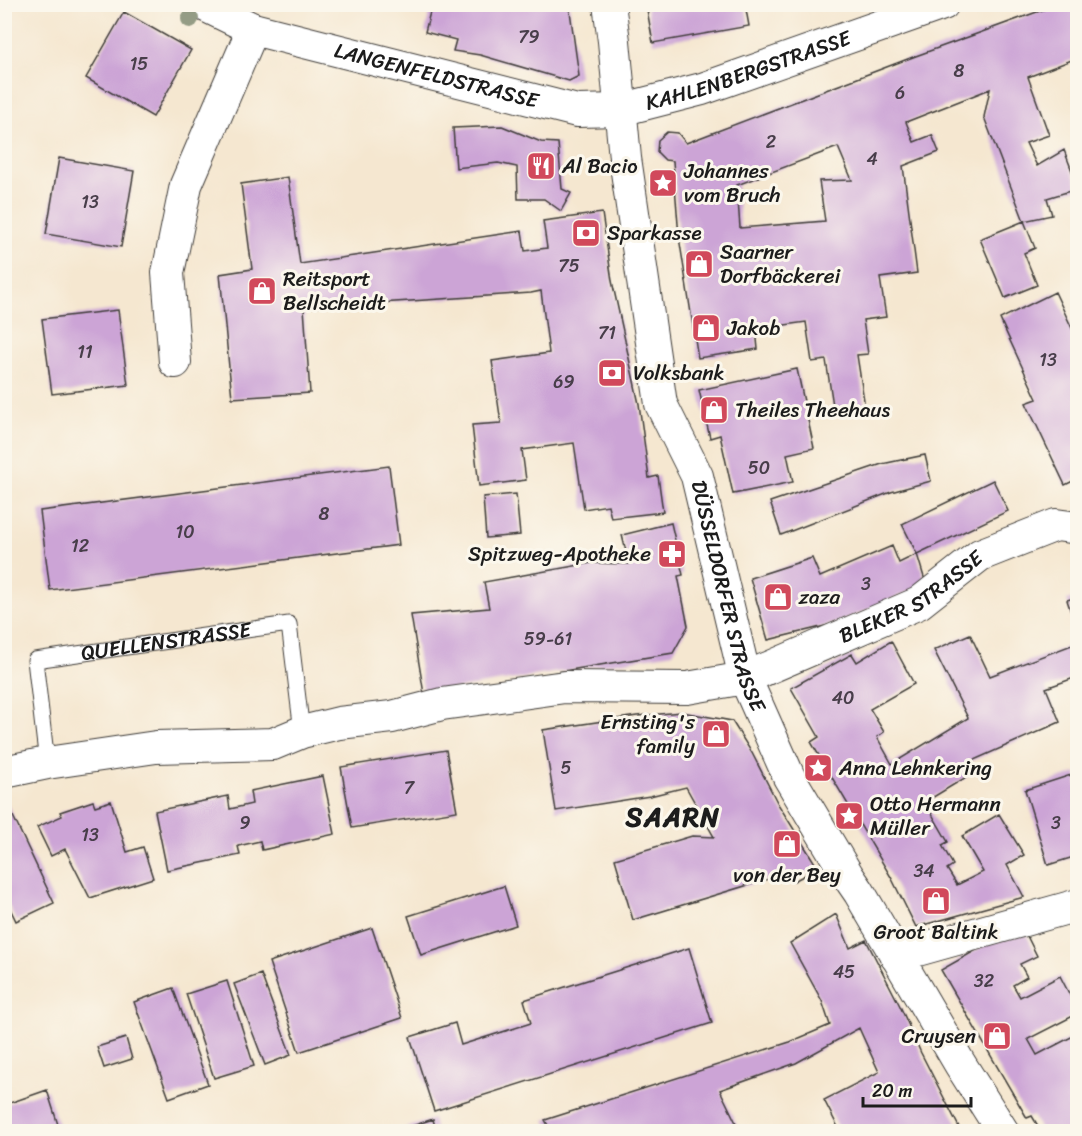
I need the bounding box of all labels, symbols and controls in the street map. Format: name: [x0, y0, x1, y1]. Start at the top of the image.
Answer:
street label: KAHLENBERGSTRASSE: [641, 19, 857, 122]
house number: 79: [518, 21, 540, 53]
street label: LANGENFELDSTRASSE: [330, 31, 544, 120]
house number: 15: [130, 48, 148, 80]
house number: 8: [954, 55, 965, 87]
house number: 6: [895, 77, 905, 109]
house number: 2: [766, 126, 776, 158]
house number: 4: [866, 143, 878, 175]
place label: Al Bacio: [561, 147, 638, 185]
restaurant icon: Al Bacio: [525, 150, 557, 182]
place label: Johannes vom Bruch: [683, 152, 781, 214]
place icon: Johannes vom Bruch: [647, 167, 679, 199]
house number: 13: [81, 186, 99, 218]
place label: Sparkasse: [607, 214, 702, 252]
bank icon: Sparkasse: [570, 217, 602, 249]
place label: Saarner Dorfbäckerei: [720, 233, 842, 295]
shop icon: Saarner Dorfbäckerei: [683, 248, 715, 280]
house number: 75: [558, 250, 580, 282]
place label: Reitsport Bellscheidt: [283, 260, 386, 322]
shop icon: Reitsport Bellscheidt: [246, 275, 278, 307]
place label: Jakob: [726, 309, 780, 347]
shop icon: Jakob: [690, 312, 722, 344]
house number: 71: [598, 317, 616, 349]
house number: 11: [77, 336, 93, 368]
house number: 13: [1039, 344, 1057, 376]
place label: Volksbank: [633, 354, 725, 392]
bank icon: Volksbank: [596, 357, 628, 389]
house number: 69: [553, 366, 575, 398]
place label: Theiles Theehaus: [735, 391, 891, 429]
shop icon: Theiles Theehaus: [698, 394, 730, 426]
house number: 50: [748, 452, 770, 484]
street label: DÜSSELDORFER STRASSE: [680, 477, 777, 719]
house number: 8: [319, 498, 330, 530]
house number: 10: [175, 516, 195, 548]
house number: 12: [71, 530, 89, 562]
place label: Spitzweg-Apotheke: [468, 535, 651, 573]
pharmacy icon: Spitzweg-Apotheke: [656, 538, 688, 570]
street label: BLEKER STRASSE: [833, 539, 993, 654]
house number: 3: [861, 568, 871, 600]
place label: zaza: [798, 578, 840, 616]
shop icon: zaza: [762, 581, 794, 613]
street label: QUELLENSTRASSE: [79, 610, 255, 672]
house number: 59-61: [524, 623, 572, 655]
house number: 40: [832, 682, 854, 714]
place label: Ernsting's family: [600, 703, 695, 765]
shop icon: Ernsting's family: [700, 718, 732, 750]
place label: Anna Lehnkering: [838, 749, 992, 787]
house number: 5: [561, 752, 572, 784]
place icon: Anna Lehnkering: [802, 752, 834, 784]
house number: 7: [404, 772, 416, 804]
place label: Otto Hermann Müller: [870, 785, 1001, 847]
district label: SAARN: [625, 793, 720, 841]
place icon: Otto Hermann Müller: [833, 800, 865, 832]
house number: 9: [239, 807, 251, 839]
house number: 3: [1051, 807, 1061, 839]
house number: 13: [81, 819, 99, 851]
shop icon: von der Bey: [771, 828, 803, 860]
house number: 34: [913, 855, 935, 887]
place label: von der Bey: [733, 856, 841, 894]
shop icon: Groot Baltink: [920, 885, 952, 917]
place label: Groot Baltink: [873, 913, 999, 951]
house number: 45: [833, 956, 855, 988]
house number: 32: [974, 965, 994, 997]
place label: Cruysen: [901, 1017, 976, 1055]
shop icon: Cruysen: [981, 1020, 1013, 1052]
scale bar: [863, 1070, 971, 1108]
text: 20 m: [872, 1075, 912, 1107]

